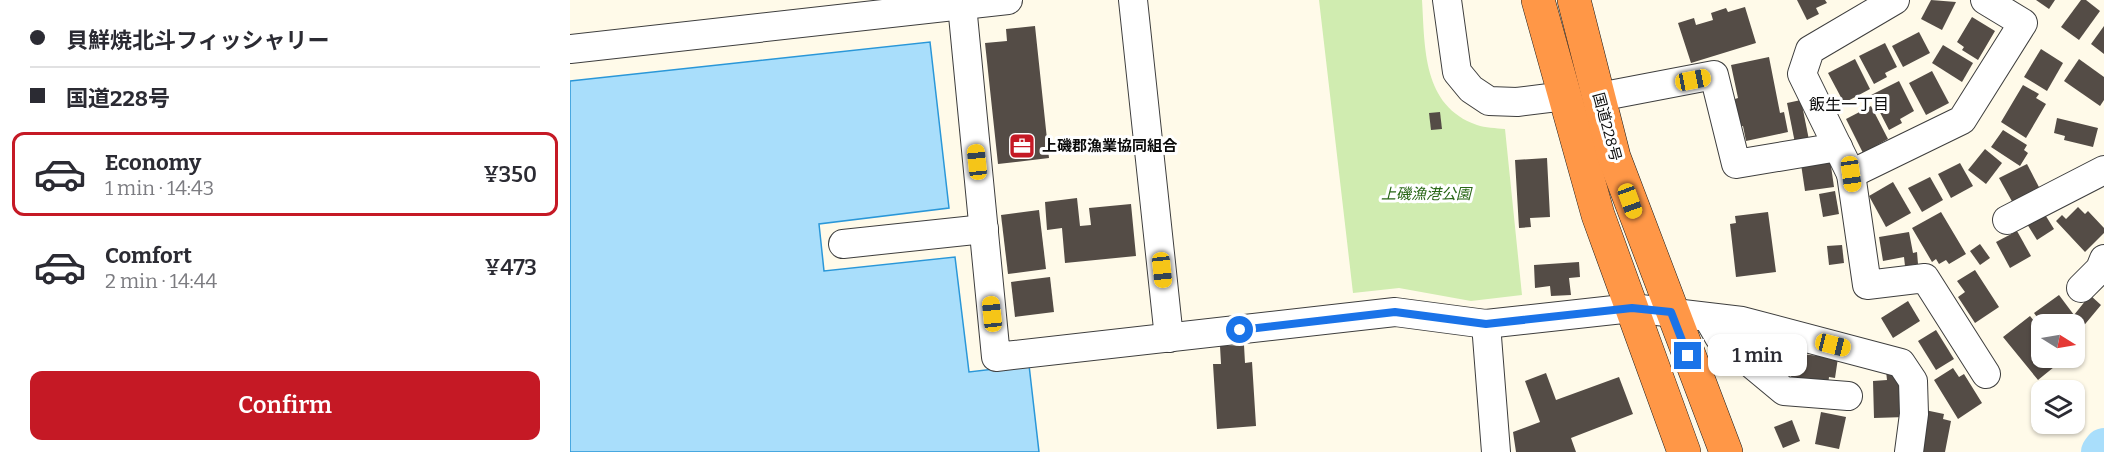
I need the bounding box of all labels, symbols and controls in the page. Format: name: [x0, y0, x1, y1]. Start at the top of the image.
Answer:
text: 貝鮮焼北斗フィッシャリー: [66, 27, 330, 54]
car: [1674, 68, 1712, 92]
text: 国道228号: [66, 85, 170, 112]
street label: 国道228号: [1589, 91, 1625, 163]
district label: 飯生一丁目: [1809, 95, 1889, 114]
office icon: 上磯郡漁業協同組合: [1007, 131, 1037, 161]
place label: 上磯郡漁業協同組合: [1042, 137, 1178, 155]
car: [966, 143, 988, 181]
icon: car: [33, 147, 87, 201]
text: Economy: [105, 149, 201, 176]
car: [1840, 155, 1862, 193]
text: ¥350: [484, 161, 537, 188]
text: 1 min · 14:43: [105, 176, 214, 200]
car: [1615, 181, 1645, 221]
park label: 上磯漁港公園: [1381, 185, 1473, 203]
icon: car: [33, 240, 87, 294]
text: Comfort: [105, 242, 192, 269]
car: [1151, 251, 1173, 289]
text: ¥473: [485, 254, 537, 281]
text: 2 min · 14:44: [105, 269, 217, 293]
car: [981, 295, 1003, 333]
north arrow: [2031, 314, 2085, 368]
map controls: [2031, 314, 2085, 434]
route start: [1226, 316, 1253, 343]
car: [1813, 332, 1853, 358]
callout: 1 min: [1709, 335, 1808, 377]
route end: [1674, 342, 1701, 369]
text: 1 min: [1732, 343, 1783, 367]
button: Confirm: [30, 371, 540, 440]
button: layers: [2031, 380, 2085, 434]

